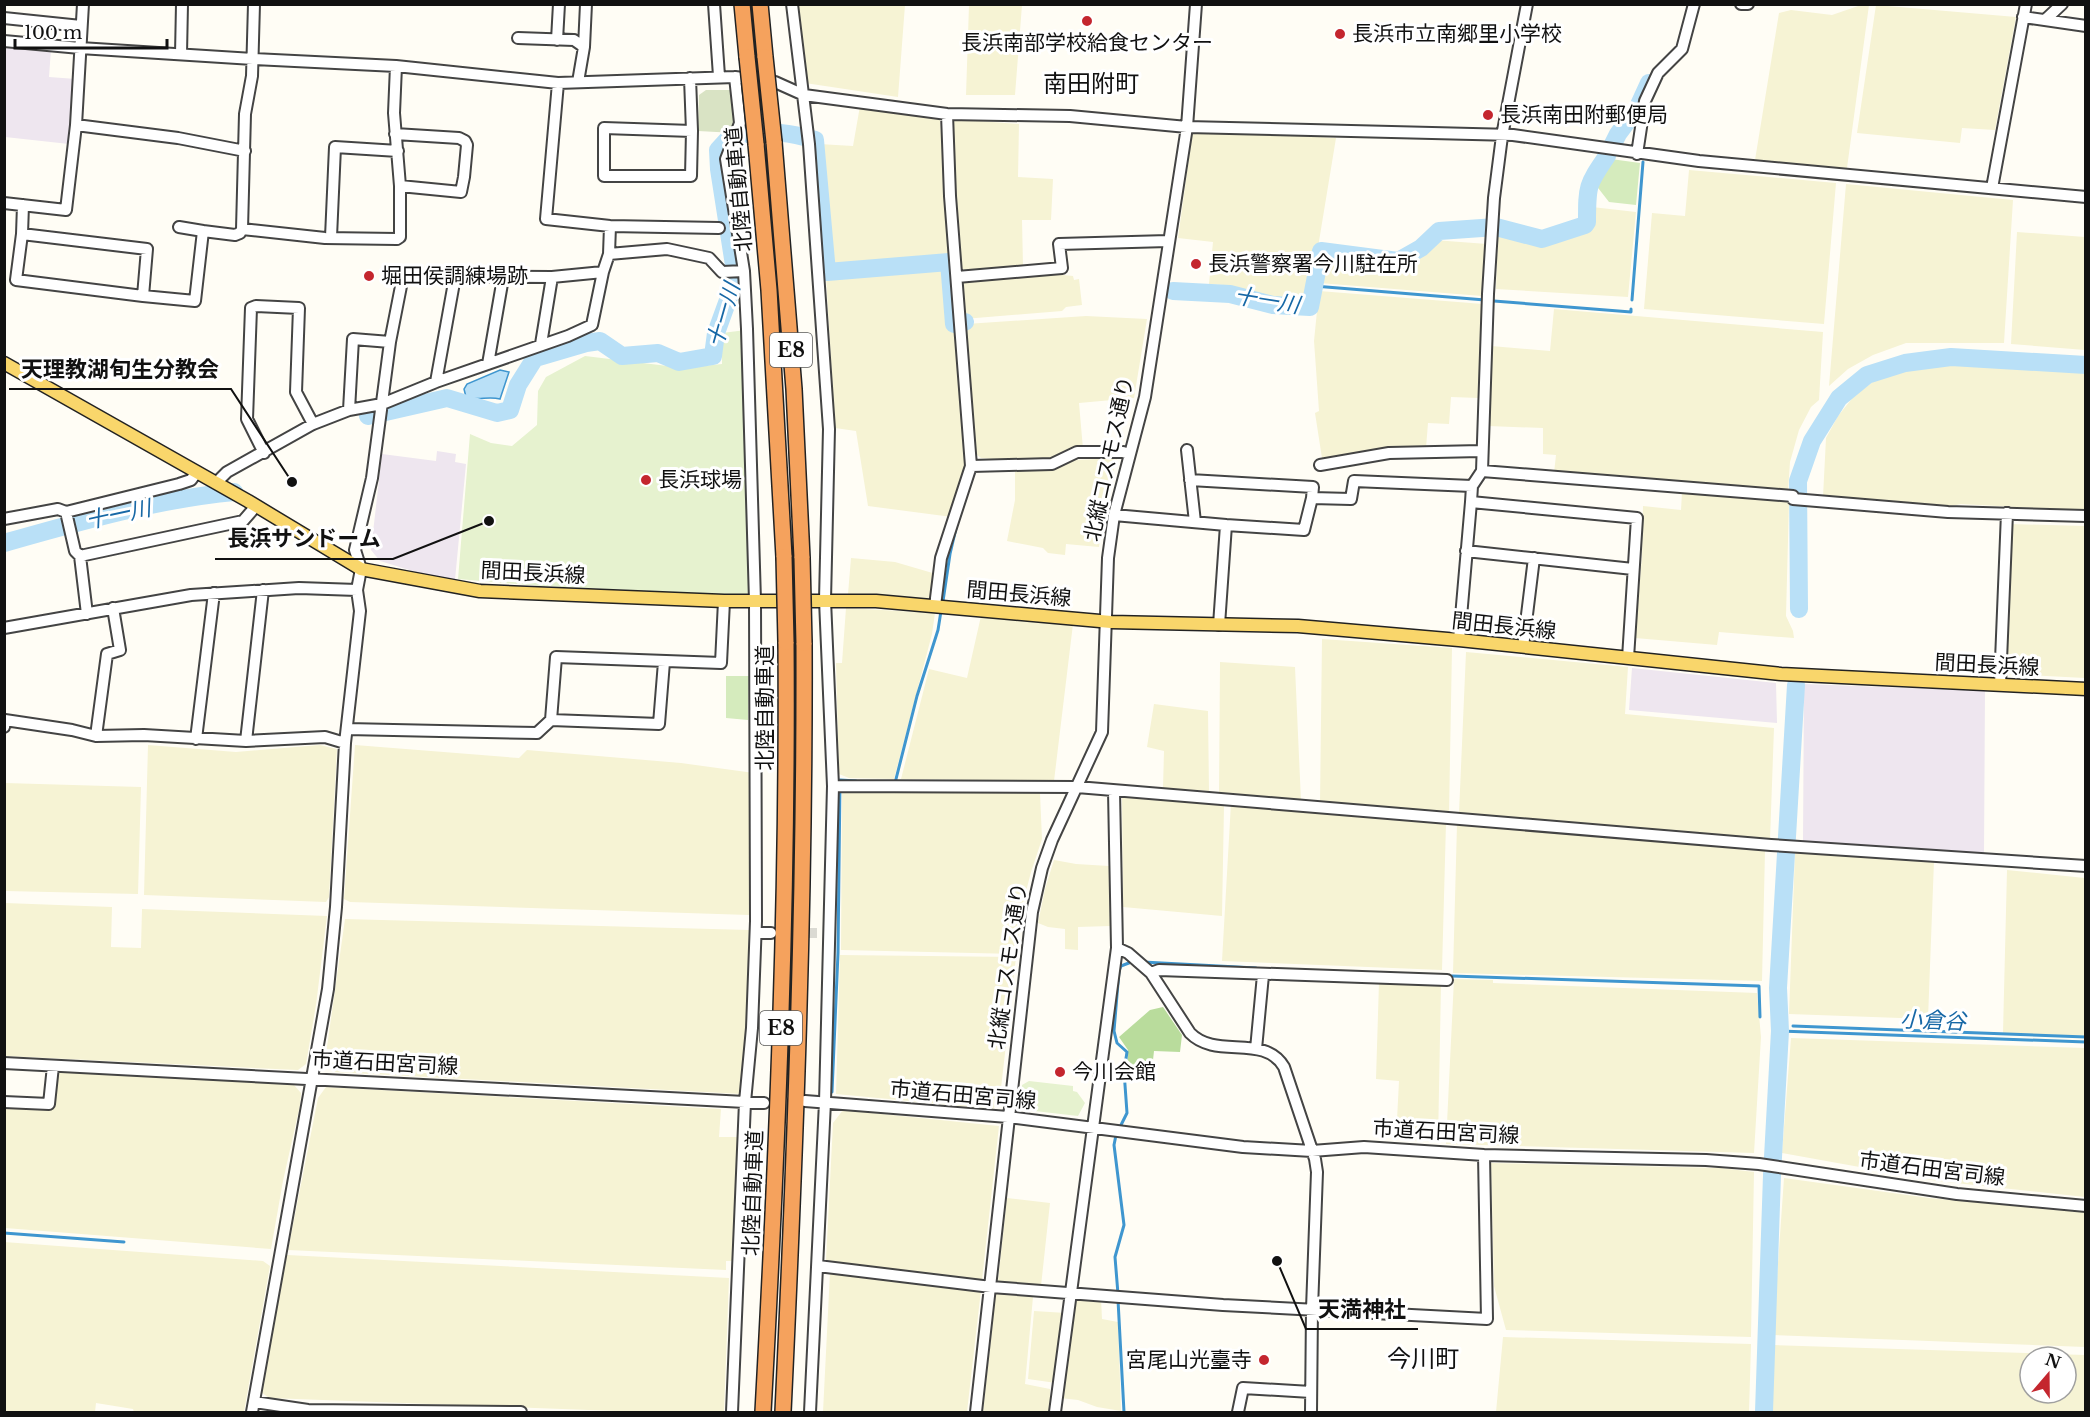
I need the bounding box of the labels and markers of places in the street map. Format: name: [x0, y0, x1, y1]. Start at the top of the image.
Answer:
marker: 長浜南部学校給食センター: [1080, 14, 1094, 28]
place label: 長浜市立南郷里小学校: [1352, 21, 1562, 47]
marker: 長浜市立南郷里小学校: [1333, 27, 1347, 41]
place label: 長浜南部学校給食センター: [961, 30, 1213, 56]
place label: 長浜南田附郵便局: [1500, 102, 1668, 128]
marker: 長浜南田附郵便局: [1481, 108, 1495, 122]
place label: 長浜警察署今川駐在所: [1208, 251, 1418, 277]
marker: 長浜警察署今川駐在所: [1189, 257, 1203, 271]
place label: 堀田侯調練場跡: [381, 263, 528, 289]
marker: 堀田侯調練場跡: [362, 269, 376, 283]
callout: 天理教湖旬生分教会: [9, 349, 231, 389]
place label: 長浜球場: [658, 467, 742, 493]
marker: 長浜球場: [639, 473, 653, 487]
callout: 長浜サンドーム: [215, 519, 393, 559]
place label: 今川会館: [1072, 1059, 1156, 1085]
marker: 今川会館: [1053, 1065, 1067, 1079]
callout: 天満神社: [1306, 1289, 1418, 1329]
place label: 宮尾山光臺寺: [1126, 1347, 1252, 1373]
marker: 宮尾山光臺寺: [1257, 1353, 1271, 1367]

